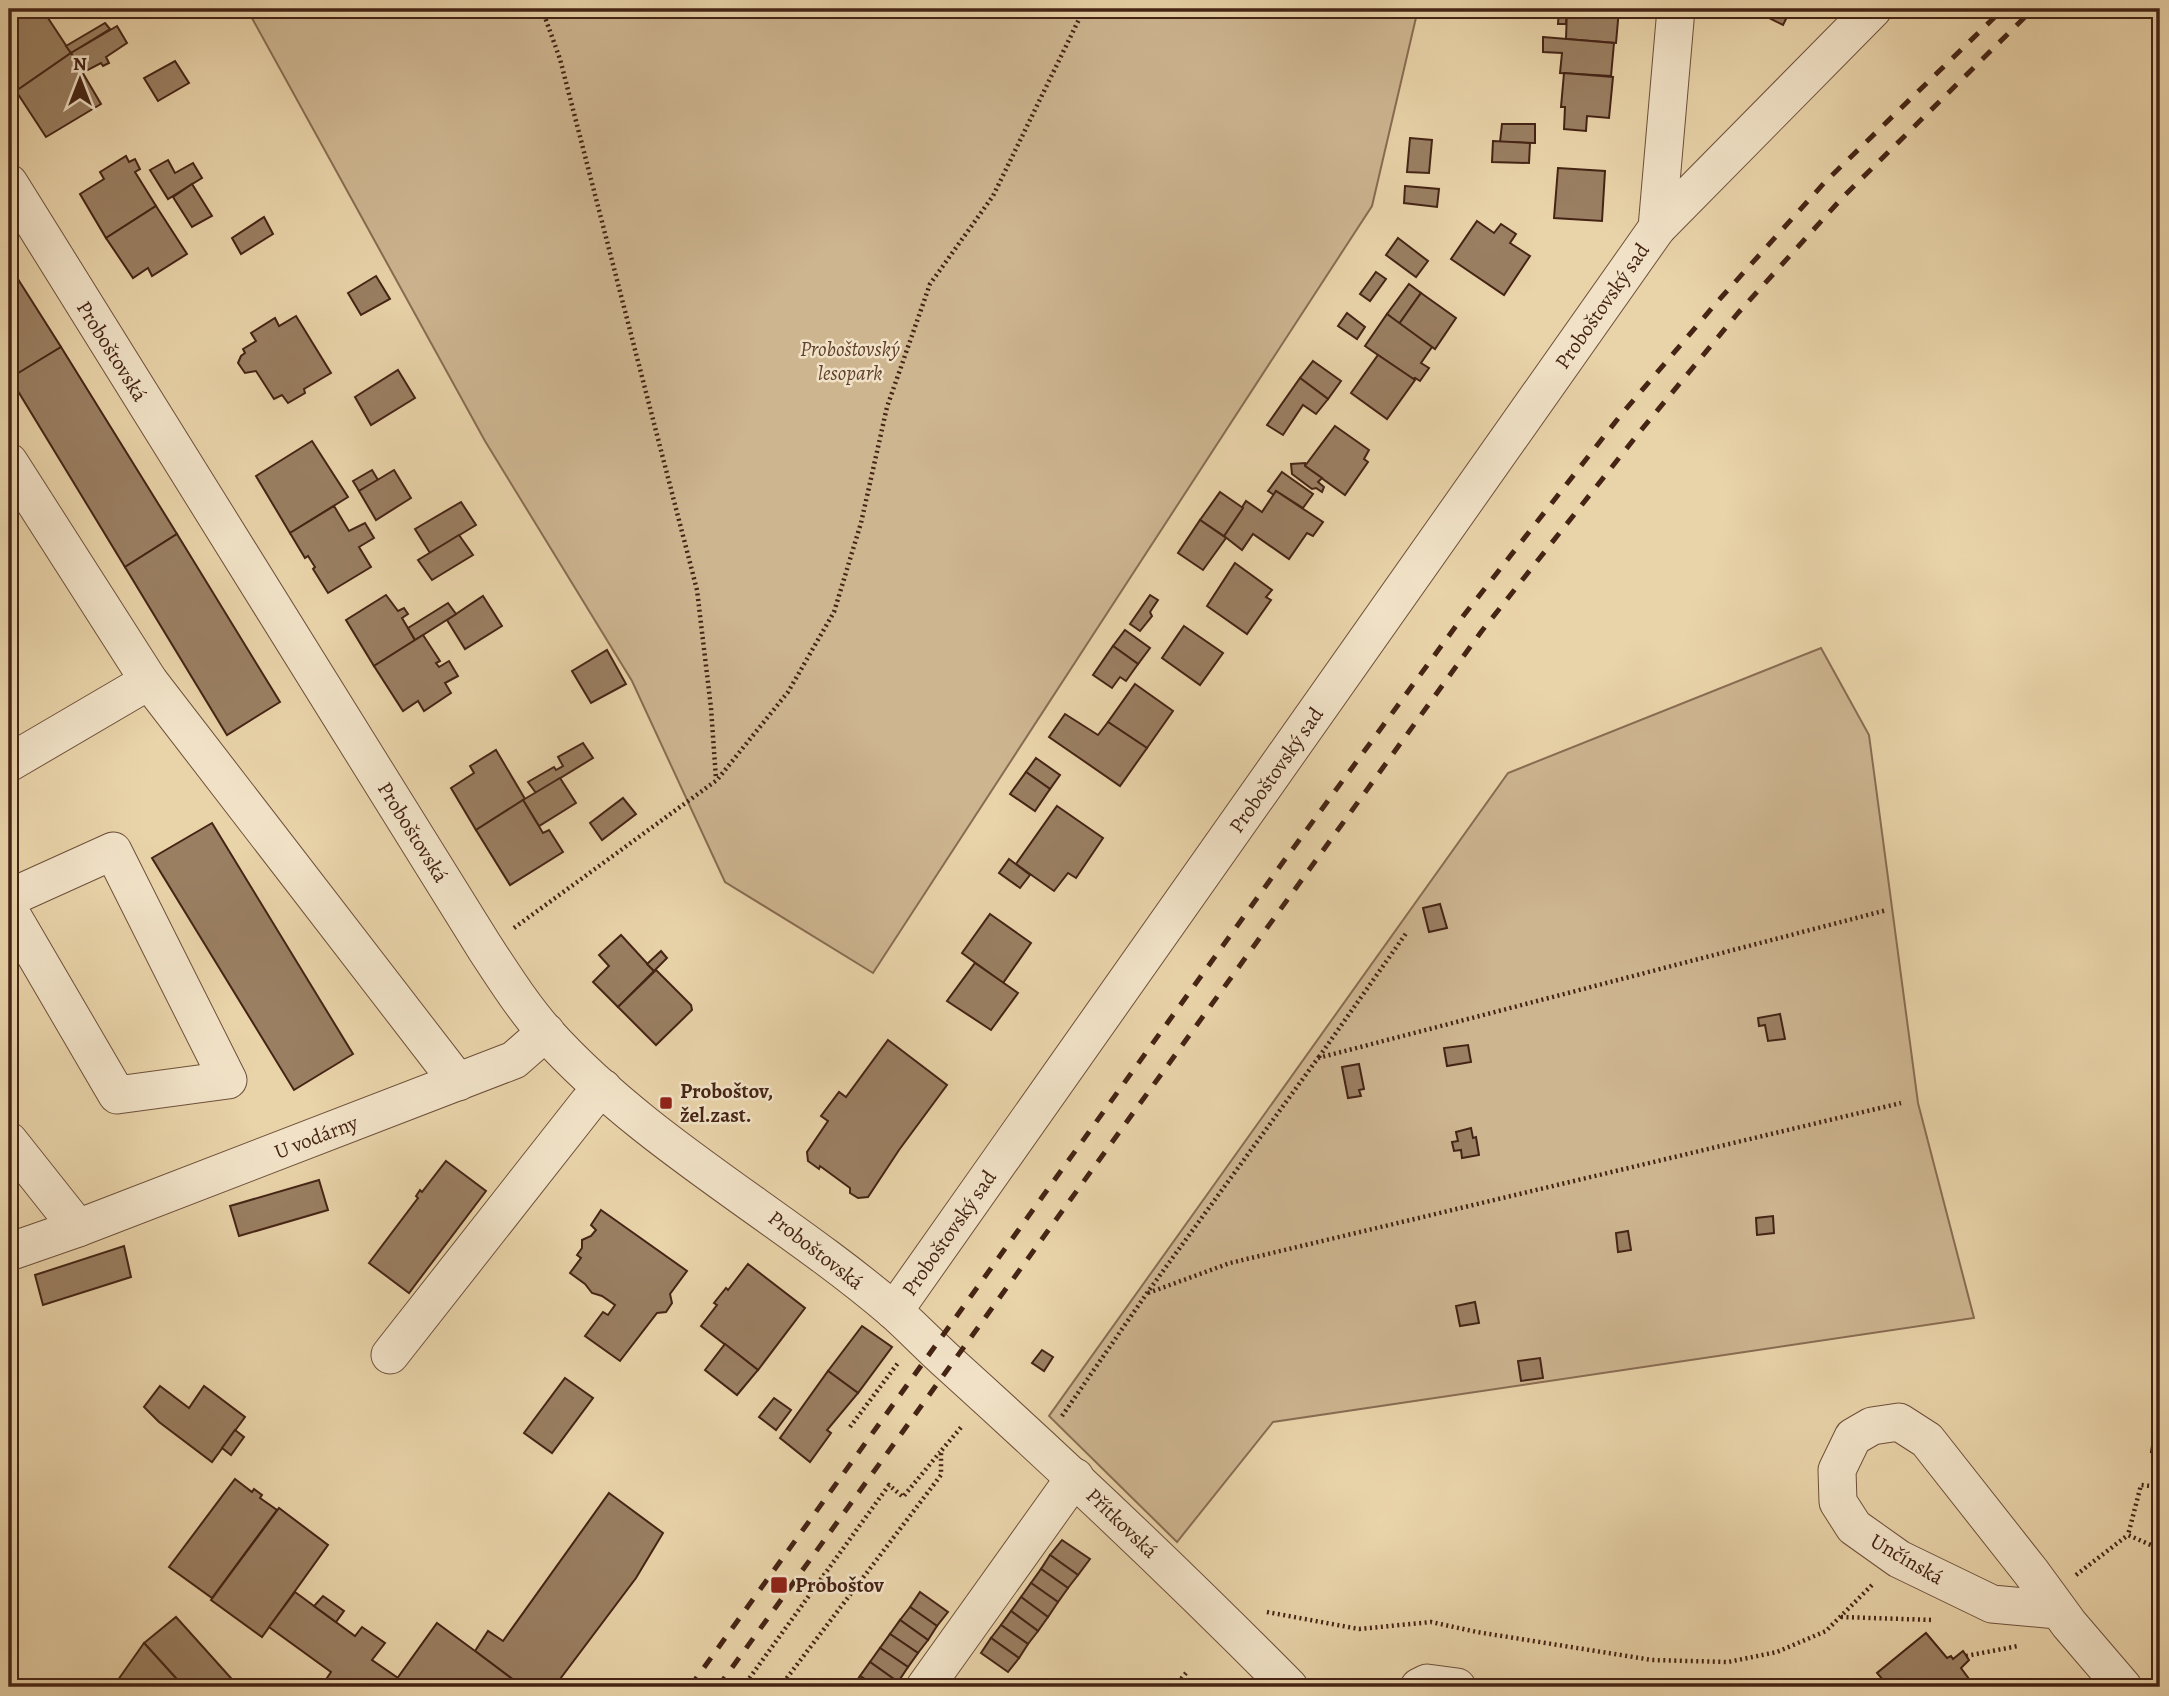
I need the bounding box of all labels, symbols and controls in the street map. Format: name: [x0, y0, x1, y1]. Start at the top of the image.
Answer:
north arrow: [46, 46, 116, 116]
text: N: [73, 51, 87, 77]
street label: Proboštovský sad: [1548, 237, 1656, 374]
street label: Proboštovská: [70, 295, 154, 407]
park label: Proboštovský lesopark: [800, 335, 900, 387]
street label: Proboštovský sad: [1222, 701, 1330, 838]
street label: Proboštovská: [371, 776, 455, 888]
place label: Proboštov, žel.zast.: [680, 1077, 773, 1129]
marker: Proboštov, žel.zast.: [658, 1095, 674, 1111]
street label: U vodárny: [270, 1108, 362, 1166]
street label: Proboštovský sad: [895, 1164, 1003, 1301]
street label: Proboštovská: [763, 1204, 870, 1296]
street label: Přítkovská: [1080, 1482, 1164, 1564]
street label: Unčínská: [1865, 1527, 1949, 1591]
place label: Proboštov: [795, 1571, 884, 1599]
marker: Proboštov: [769, 1575, 789, 1595]

